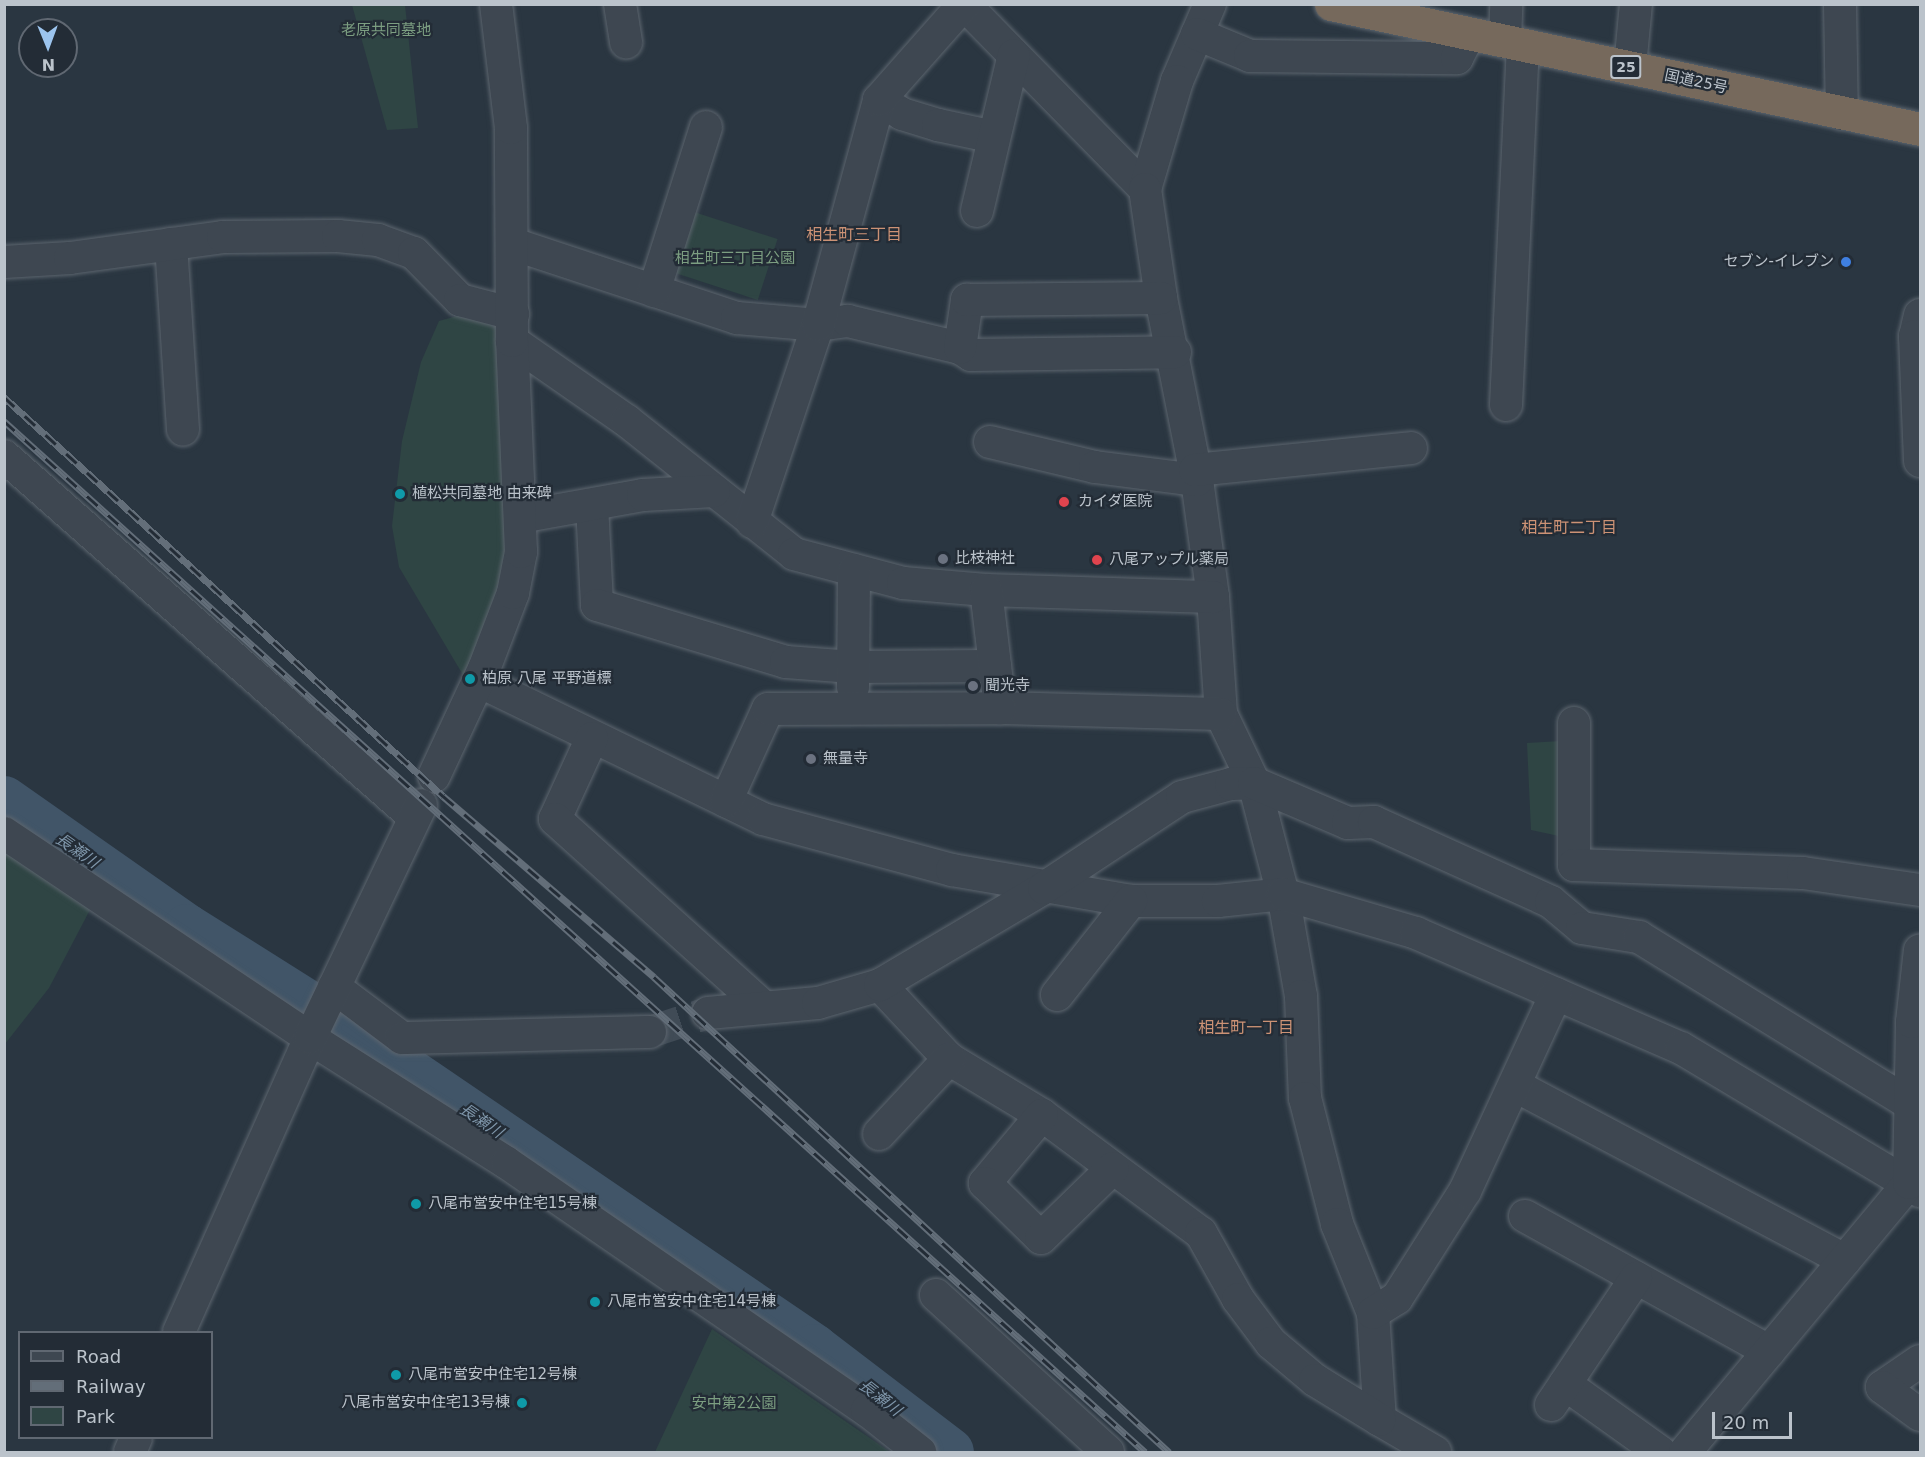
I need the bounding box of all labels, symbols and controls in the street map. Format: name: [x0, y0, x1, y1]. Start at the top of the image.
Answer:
north arrow: [18, 18, 78, 78]
park label: 老原共同墓地: [341, 22, 431, 40]
text: N: [41, 55, 55, 74]
road number: 25: [1610, 56, 1642, 78]
street label: 国道25号: [1663, 67, 1729, 97]
district label: 相生町三丁目: [806, 225, 902, 245]
park label: 相生町三丁目公園: [675, 250, 795, 268]
place label: セブン-イレブン: [1724, 253, 1834, 271]
marker: セブン-イレブン: [1839, 255, 1853, 269]
place label: 植松共同墓地 由来碑: [412, 485, 552, 503]
marker: 植松共同墓地 由来碑: [393, 487, 407, 501]
marker: カイダ医院: [1055, 493, 1073, 511]
place label: カイダ医院: [1078, 493, 1153, 511]
district label: 相生町二丁目: [1521, 518, 1617, 538]
place label: 比枝神社: [955, 550, 1015, 568]
place label: 八尾アップル薬局: [1109, 551, 1229, 569]
marker: 比枝神社: [936, 552, 950, 566]
marker: 八尾アップル薬局: [1090, 553, 1104, 567]
place label: 柏原 八尾 平野道標: [482, 670, 612, 688]
marker: 柏原 八尾 平野道標: [463, 672, 477, 686]
place label: 聞光寺: [985, 677, 1030, 695]
marker: 聞光寺: [966, 679, 980, 693]
place label: 無量寺: [823, 750, 868, 768]
marker: 無量寺: [804, 752, 818, 766]
water label: 長瀬川: [52, 829, 102, 873]
district label: 相生町一丁目: [1198, 1018, 1294, 1038]
water label: 長瀬川: [456, 1100, 506, 1142]
place label: 八尾市営安中住宅15号棟: [428, 1195, 597, 1213]
marker: 八尾市営安中住宅15号棟: [409, 1197, 423, 1211]
place label: 八尾市営安中住宅14号棟: [607, 1293, 776, 1311]
marker: 八尾市営安中住宅14号棟: [588, 1295, 602, 1309]
legend: [18, 1331, 213, 1439]
text: Road: [76, 1346, 121, 1367]
place label: 八尾市営安中住宅12号棟: [408, 1366, 577, 1384]
marker: 八尾市営安中住宅12号棟: [389, 1368, 403, 1382]
text: Railway: [76, 1376, 146, 1397]
water label: 長瀬川: [855, 1376, 905, 1420]
place label: 八尾市営安中住宅13号棟: [341, 1394, 510, 1412]
park label: 安中第2公園: [692, 1395, 776, 1413]
marker: 八尾市営安中住宅13号棟: [515, 1396, 529, 1410]
scale bar: [1715, 1400, 1794, 1438]
text: Park: [76, 1406, 115, 1427]
text: 20 m: [1723, 1412, 1769, 1433]

